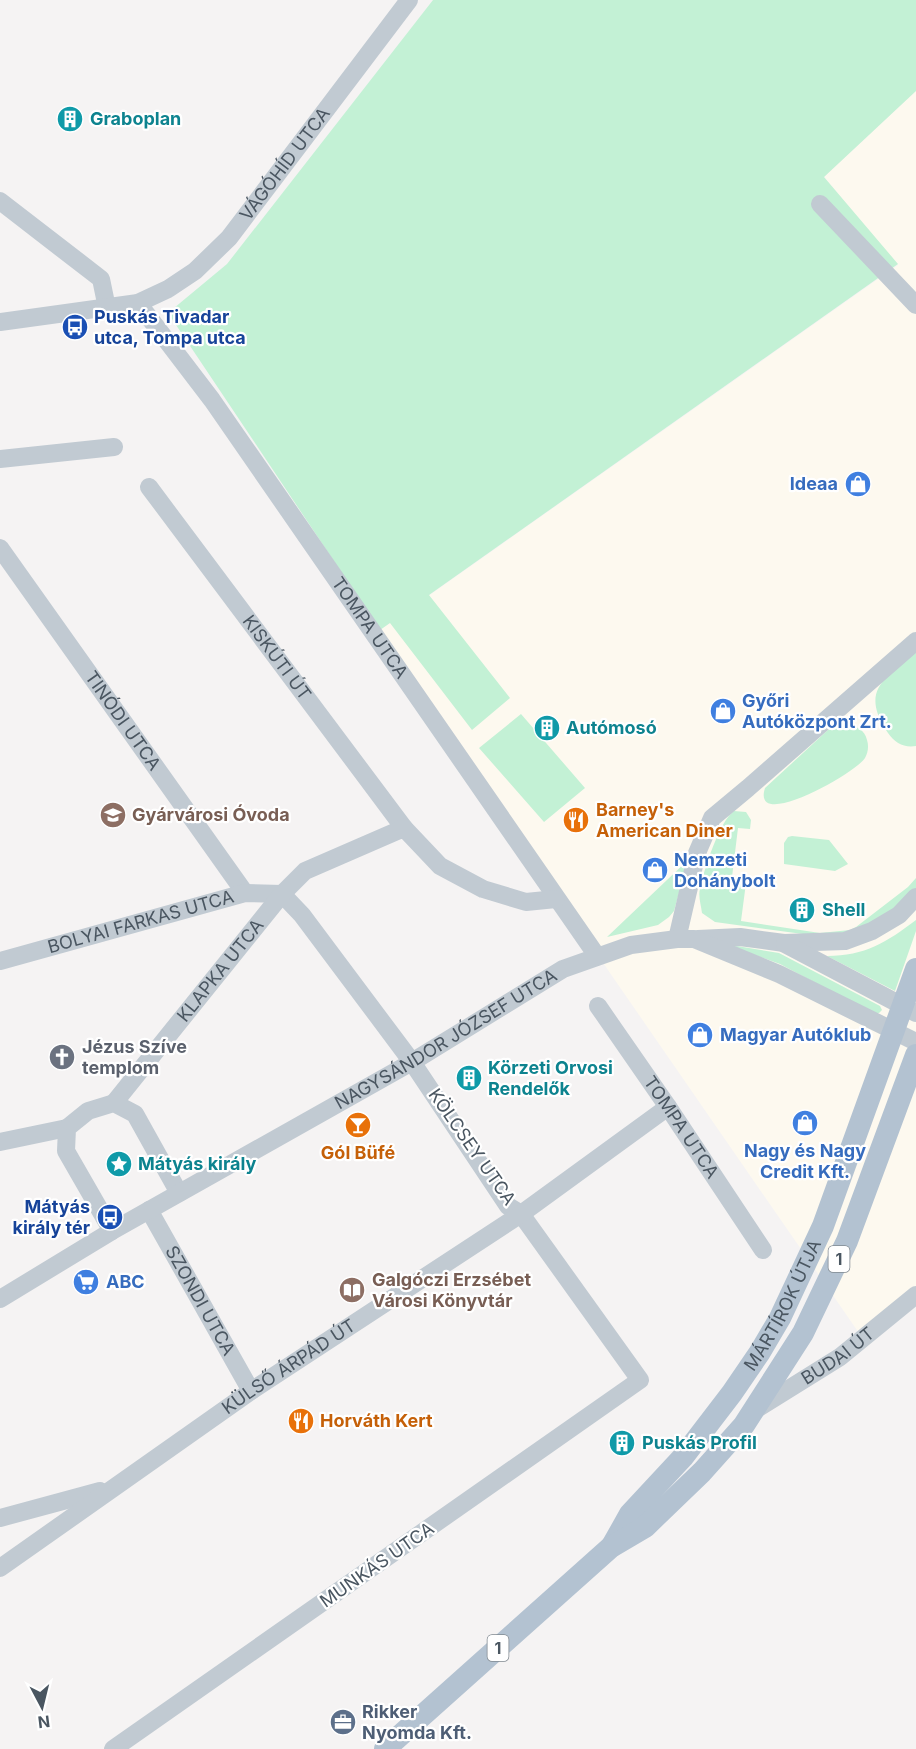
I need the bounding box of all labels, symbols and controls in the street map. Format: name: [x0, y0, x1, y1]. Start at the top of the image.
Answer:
street label: VÁGÓHÍD UTCA: [235, 103, 334, 224]
building icon: Graboplan: [55, 104, 85, 134]
place label: Graboplan: [90, 108, 181, 129]
place label: Puskás Tivadar utca, Tompa utca: [94, 306, 246, 348]
bus stop icon: Puskás Tivadar utca, Tompa utca: [60, 312, 90, 342]
shop icon: Ideaa: [843, 469, 873, 499]
place label: Ideaa: [790, 473, 838, 494]
street label: TOMPA UTCA: [328, 573, 412, 682]
street label: KISKÚTI ÚT: [238, 611, 315, 704]
street label: TINÓDI UTCA: [81, 667, 165, 774]
place label: Győri Autóközpont Zrt.: [742, 690, 892, 732]
shop icon: Győri Autóközpont Zrt.: [708, 696, 738, 726]
building icon: Autómosó: [532, 713, 562, 743]
place label: Autómosó: [566, 717, 657, 738]
place label: Barney's American Diner: [596, 799, 733, 841]
school or university icon: Gyárvárosi Óvoda: [98, 800, 128, 830]
place label: Gyárvárosi Óvoda: [132, 804, 290, 825]
restaurant icon: Barney's American Diner: [561, 805, 591, 835]
place label: Nemzeti Dohánybolt: [674, 849, 776, 891]
shop icon: Nemzeti Dohánybolt: [640, 855, 670, 885]
street label: BOLYAI FARKAS UTCA: [45, 886, 236, 957]
building icon: Shell: [787, 895, 817, 925]
place label: Shell: [822, 899, 865, 920]
street label: KLAPKA UTCA: [173, 915, 268, 1026]
street label: NAGYSÁNDOR JÓZSEF UTCA: [331, 965, 560, 1113]
shop icon: Magyar Autóklub: [685, 1020, 715, 1050]
place label: Magyar Autóklub: [720, 1024, 871, 1045]
place label: Jézus Szíve templom: [82, 1036, 187, 1078]
church icon: Jézus Szíve templom: [47, 1042, 77, 1072]
place label: Körzeti Orvosi Rendelők: [488, 1057, 613, 1099]
building icon: Körzeti Orvosi Rendelők: [454, 1063, 484, 1093]
street label: TOMPA UTCA: [640, 1072, 723, 1182]
street label: KÖLCSEY UTCA: [424, 1084, 521, 1209]
shop icon: Nagy és Nagy Credit Kft.: [790, 1108, 820, 1138]
bar icon: Gól Büfé: [343, 1110, 373, 1140]
place label: Nagy és Nagy Credit Kft.: [744, 1140, 866, 1182]
place label: Gól Büfé: [321, 1142, 395, 1163]
place icon: Mátyás király: [104, 1149, 134, 1179]
place label: Mátyás király: [138, 1153, 257, 1174]
place label: Mátyás király tér: [13, 1196, 90, 1238]
bus stop icon: Mátyás király tér: [95, 1202, 125, 1232]
street label: MÁRTÍROK ÚTJA: [739, 1236, 825, 1374]
street label: SZONDI UTCA: [161, 1242, 240, 1359]
road number: 1: [828, 1246, 850, 1272]
supermarket icon: ABC: [71, 1267, 101, 1297]
place label: Galgóczi Erzsébet Városi Könyvtár: [372, 1269, 531, 1311]
place label: ABC: [106, 1271, 145, 1292]
library icon: Galgóczi Erzsébet Városi Könyvtár: [337, 1275, 367, 1305]
street label: KÜLSŐ ÁRPÁD ÚT: [218, 1314, 359, 1418]
street label: BUDAI ÚT: [797, 1322, 878, 1389]
restaurant icon: Horváth Kert: [286, 1406, 316, 1436]
place label: Horváth Kert: [320, 1410, 433, 1431]
building icon: Puskás Profil: [607, 1428, 637, 1458]
place label: Puskás Profil: [642, 1432, 757, 1453]
street label: MUNKÁS UTCA: [315, 1517, 438, 1612]
road number: 1: [488, 1635, 508, 1661]
north arrow: [12, 1677, 72, 1737]
place label: Rikker Nyomda Kft.: [362, 1701, 472, 1743]
office icon: Rikker Nyomda Kft.: [328, 1707, 358, 1737]
text: N: [37, 1711, 51, 1733]

